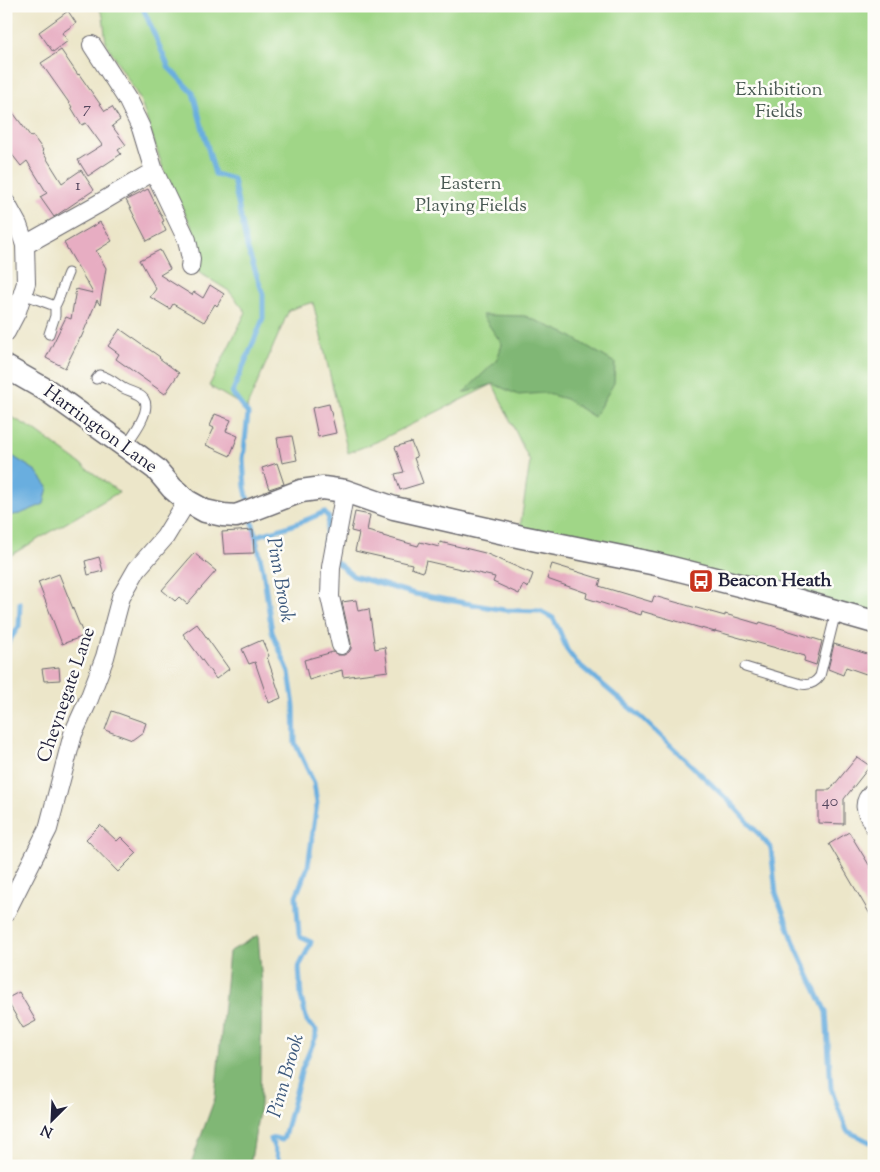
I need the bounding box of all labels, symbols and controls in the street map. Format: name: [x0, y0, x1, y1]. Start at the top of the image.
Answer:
park label: Exhibition Fields: [735, 77, 823, 126]
house number: 7: [83, 98, 91, 121]
park label: Eastern Playing Fields: [415, 171, 527, 220]
house number: 1: [75, 175, 81, 198]
street label: Harrington Lane: [37, 379, 163, 481]
water label: Pinn Brook: [257, 535, 301, 625]
bus stop icon: Beacon Heath: [688, 568, 714, 594]
place label: Beacon Heath: [718, 568, 833, 595]
street label: Cheynegate Lane: [31, 624, 103, 766]
house number: 40: [822, 791, 838, 814]
water label: Pinn Brook: [261, 1031, 313, 1121]
north arrow: [28, 1094, 78, 1144]
text: N: [38, 1119, 57, 1141]

